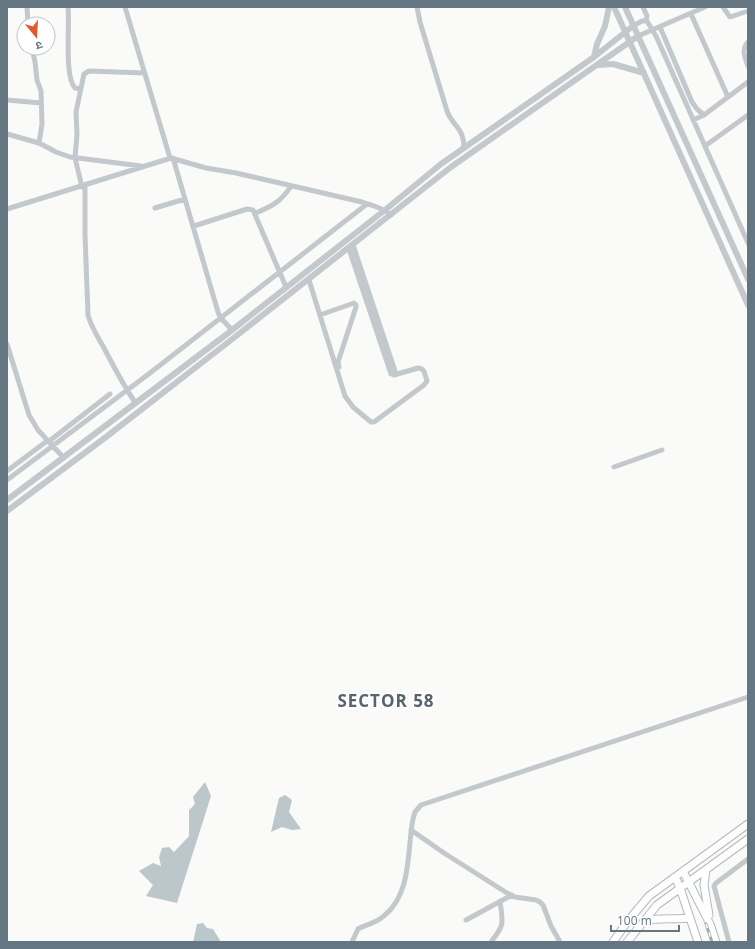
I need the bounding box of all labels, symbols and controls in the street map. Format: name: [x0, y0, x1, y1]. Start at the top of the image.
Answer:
north arrow: [16, 16, 56, 56]
text: उ: [33, 38, 45, 54]
district label: SECTOR 58: [337, 689, 435, 712]
scale bar: [611, 907, 679, 933]
text: 100 m: [617, 912, 652, 929]

